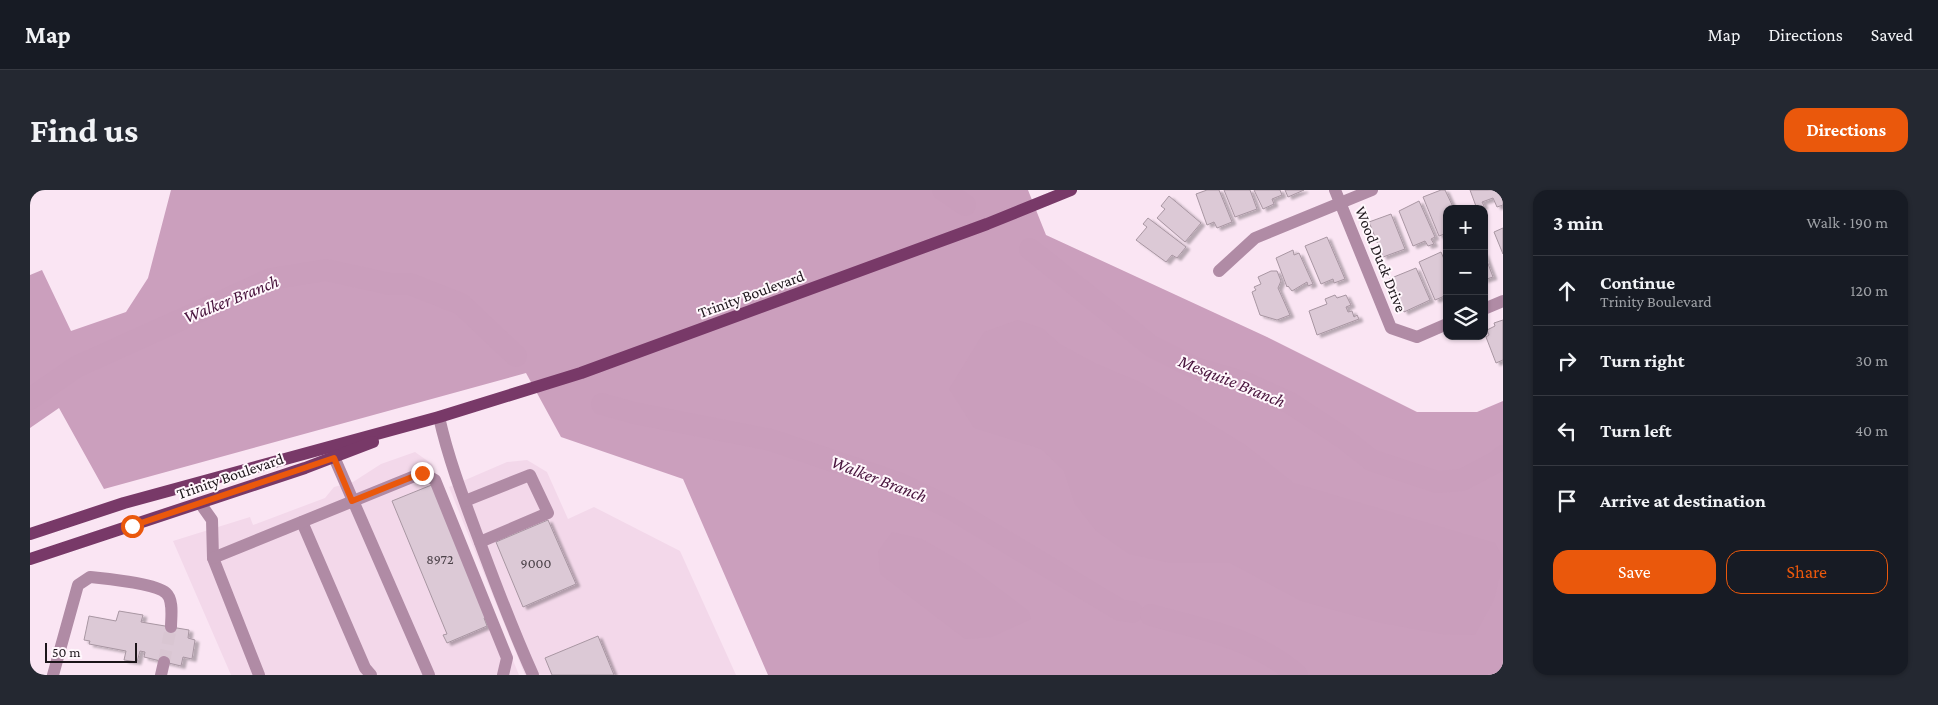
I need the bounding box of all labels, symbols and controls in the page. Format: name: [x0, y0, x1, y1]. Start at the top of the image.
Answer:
text: Map: [25, 21, 71, 48]
text: Map: [1708, 25, 1740, 45]
text: Directions: [1768, 25, 1843, 45]
text: Saved: [1871, 25, 1913, 45]
button: Directions: [1784, 108, 1908, 152]
text: Find us: [30, 111, 138, 150]
street label: Wood Duck Drive: [1352, 204, 1410, 314]
map controls: [1443, 205, 1488, 340]
button: +: [1443, 205, 1488, 250]
text: 3 min: [1553, 211, 1603, 235]
text: Walk · 190 m: [1807, 214, 1888, 231]
button: −: [1443, 250, 1488, 295]
street label: Trinity Boulevard: [696, 267, 807, 322]
water label: Walker Branch: [180, 271, 282, 327]
text: Continue: [1600, 272, 1675, 293]
icon: ahead: [1553, 277, 1581, 305]
text: 120 m: [1850, 282, 1888, 299]
text: Trinity Boulevard: [1600, 293, 1712, 310]
button: layers: [1443, 295, 1488, 340]
icon: right: [1553, 347, 1581, 375]
water label: Mesquite Branch: [1175, 350, 1288, 412]
text: Turn right: [1600, 350, 1685, 371]
text: 30 m: [1856, 352, 1888, 369]
icon: left: [1553, 417, 1581, 445]
text: Turn left: [1600, 420, 1672, 441]
text: 40 m: [1855, 422, 1888, 439]
street label: Trinity Boulevard: [174, 450, 286, 503]
water label: Walker Branch: [828, 452, 930, 507]
route end: [411, 462, 434, 485]
icon: arrive: [1553, 487, 1581, 515]
text: Arrive at destination: [1600, 490, 1766, 511]
route start: [121, 515, 144, 538]
button: Save: [1553, 550, 1716, 594]
button: Share: [1726, 550, 1888, 594]
house number: 8972: [426, 551, 454, 567]
house number: 9000: [521, 555, 552, 571]
scale bar: [45, 640, 138, 663]
text: 50 m: [52, 644, 80, 660]

